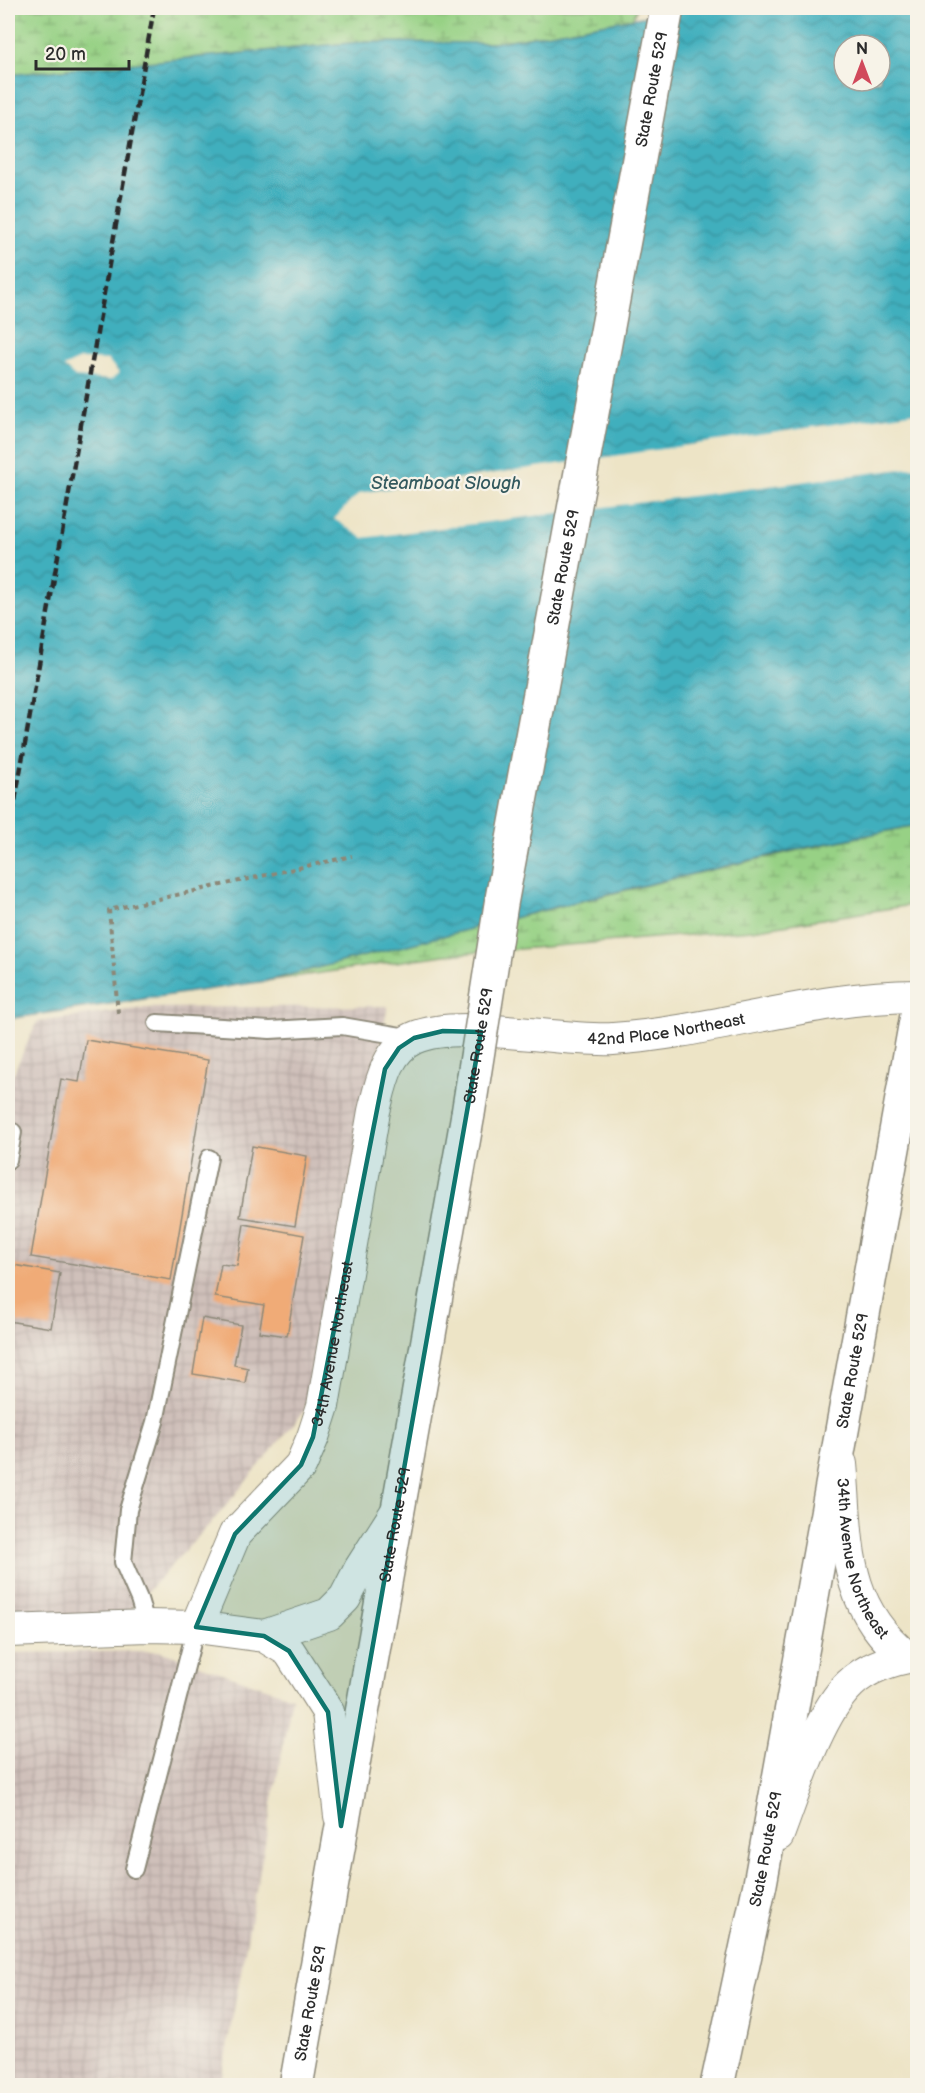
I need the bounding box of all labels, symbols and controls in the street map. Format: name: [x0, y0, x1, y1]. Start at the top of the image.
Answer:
street label: State Route 529: [632, 30, 672, 149]
scale bar: [36, 33, 129, 71]
north arrow: [832, 33, 892, 93]
text: N: [856, 40, 868, 59]
text: 20 m: [45, 44, 86, 65]
water label: Steamboat Slough: [371, 473, 521, 494]
street label: State Route 529: [543, 508, 583, 626]
street label: State Route 529: [460, 987, 497, 1105]
street label: 42nd Place Northeast: [587, 1010, 746, 1049]
street label: 34th Avenue Northeast: [307, 1260, 357, 1429]
street label: State Route 529: [833, 1312, 873, 1430]
street label: State Route 529: [376, 1466, 415, 1584]
street label: 34th Avenue Northeast: [833, 1477, 893, 1643]
street label: State Route 529: [746, 1790, 786, 1908]
street label: State Route 529: [291, 1944, 330, 2062]

